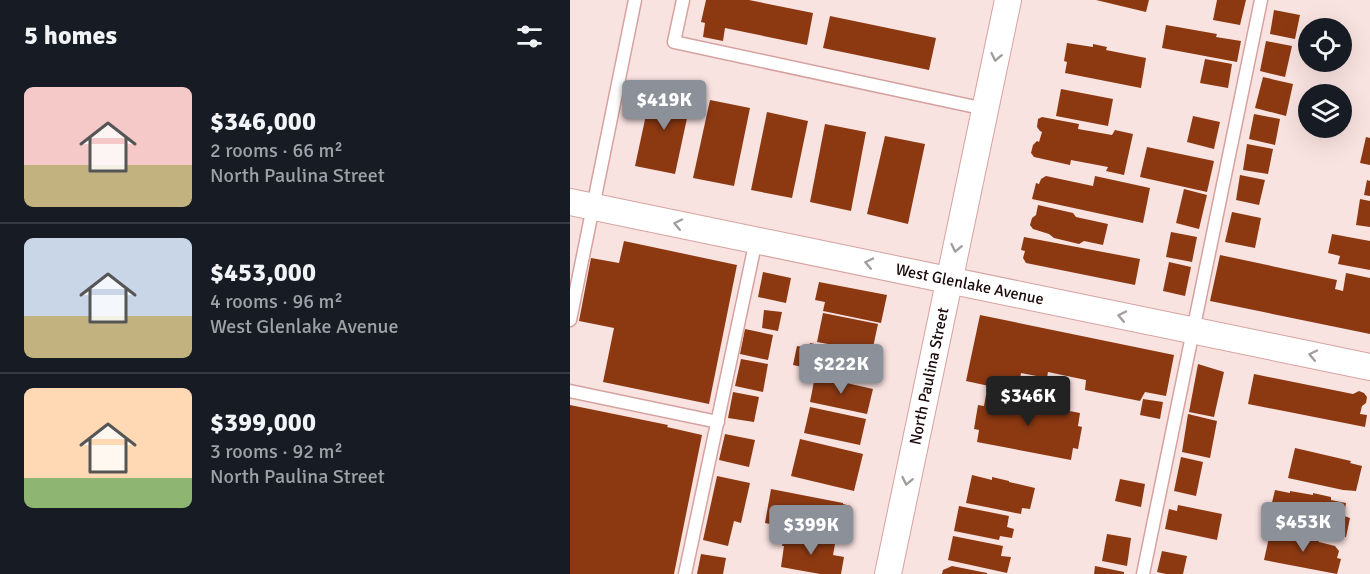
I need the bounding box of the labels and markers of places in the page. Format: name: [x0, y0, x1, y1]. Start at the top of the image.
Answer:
pin: $419K: [622, 80, 706, 131]
pin: $222K: [799, 344, 883, 395]
pin: $346K: [986, 376, 1070, 427]
pin: $453K: [1261, 502, 1345, 553]
pin: $399K: [769, 505, 853, 556]

